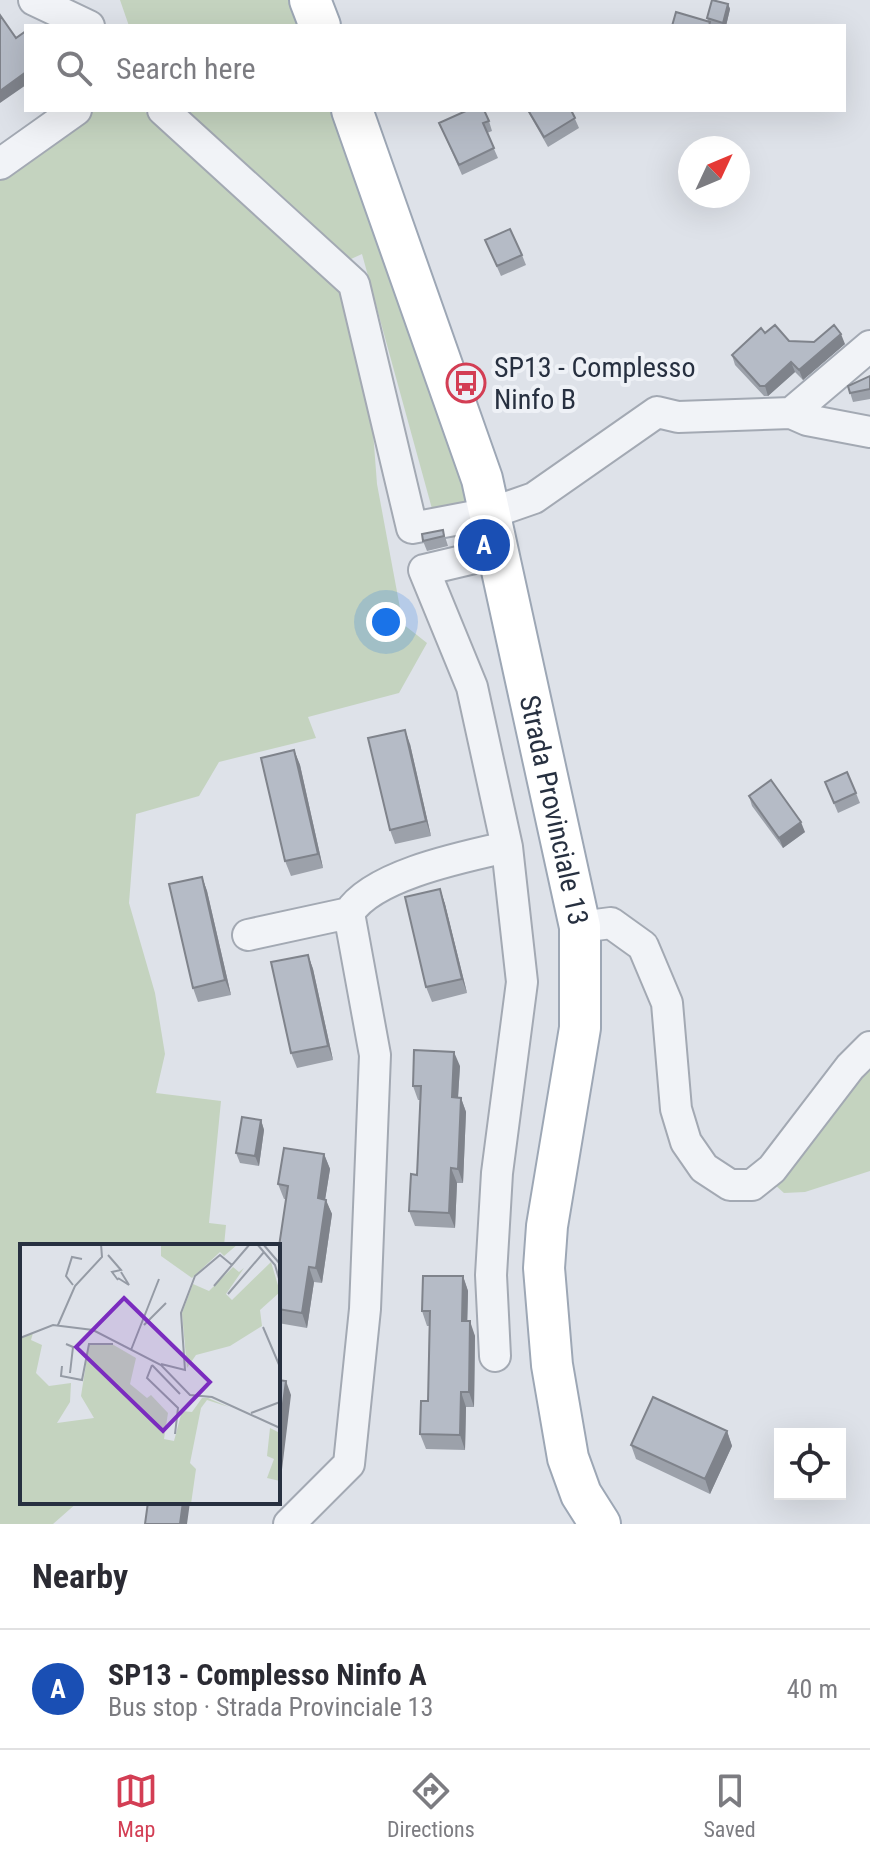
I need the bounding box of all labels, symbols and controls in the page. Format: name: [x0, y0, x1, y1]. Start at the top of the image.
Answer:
search box: [24, 24, 846, 112]
icon: search: [52, 46, 96, 90]
text: Search here: [116, 51, 256, 86]
north arrow: [678, 136, 750, 208]
place label: SP13 - Complesso Ninfo B: [494, 351, 695, 416]
bus stop icon: SP13 - Complesso Ninfo B: [445, 362, 487, 404]
pin: A: [458, 515, 510, 575]
your location: [366, 602, 406, 642]
street label: Strada Provinciale 13: [513, 692, 595, 928]
inset map: [20, 1244, 280, 1504]
map controls: [774, 1428, 846, 1500]
button: locate: [774, 1428, 846, 1500]
text: Nearby: [32, 1556, 128, 1596]
text: SP13 - Complesso Ninfo A: [108, 1657, 427, 1692]
text: A: [50, 1674, 66, 1704]
text: 40 m: [787, 1674, 838, 1704]
text: Bus stop · Strada Provinciale 13: [108, 1692, 433, 1722]
tab: Map: [114, 1769, 158, 1842]
tab: Directions: [387, 1769, 475, 1842]
tab: Saved: [703, 1769, 756, 1842]

